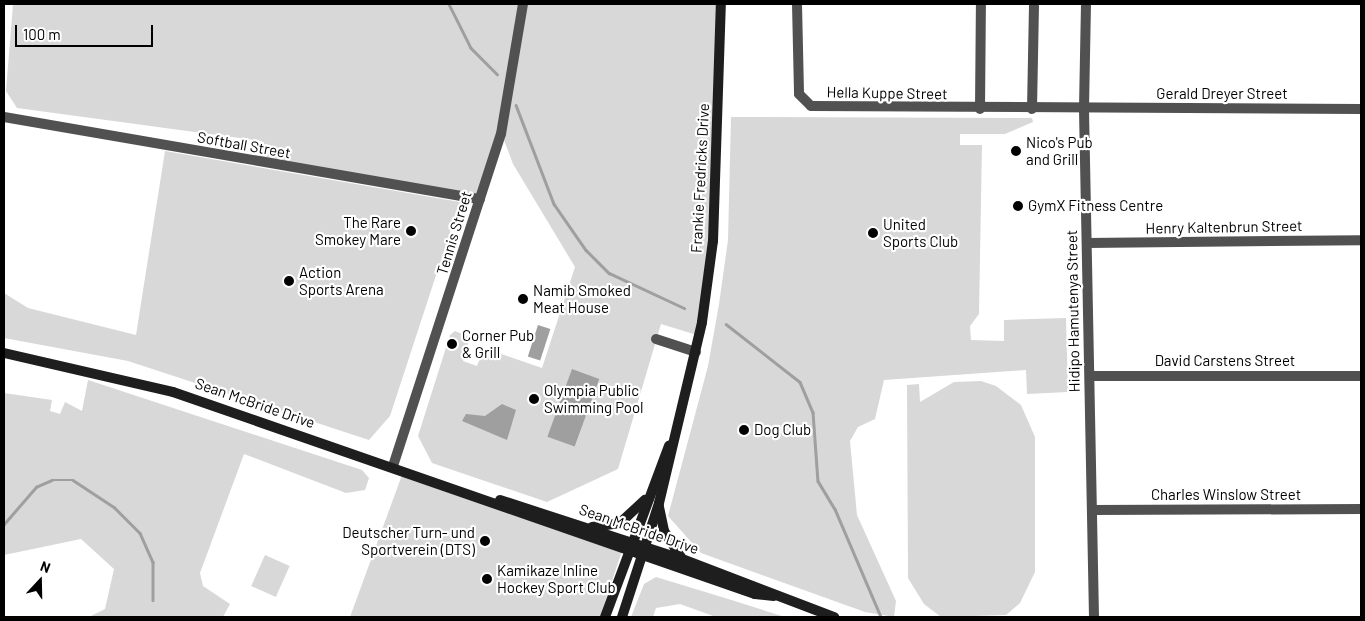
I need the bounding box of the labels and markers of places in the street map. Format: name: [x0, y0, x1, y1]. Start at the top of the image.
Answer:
place label: Nico's Pub and Grill: [1026, 133, 1093, 168]
marker: Nico's Pub and Grill: [1010, 145, 1022, 157]
place label: GymX Fitness Centre: [1028, 197, 1163, 215]
marker: GymX Fitness Centre: [1012, 200, 1024, 212]
place label: The Rare Smokey Mare: [315, 213, 401, 248]
place label: United Sports Club: [883, 215, 958, 250]
marker: The Rare Smokey Mare: [405, 225, 417, 237]
marker: United Sports Club: [867, 227, 879, 239]
place label: Action Sports Arena: [299, 263, 384, 298]
marker: Action Sports Arena: [283, 275, 295, 287]
place label: Namib Smoked Meat House: [533, 281, 631, 316]
marker: Namib Smoked Meat House: [517, 293, 529, 305]
place label: Corner Pub & Grill: [462, 326, 534, 361]
marker: Corner Pub & Grill: [446, 338, 458, 350]
place label: Olympia Public Swimming Pool: [544, 381, 644, 416]
marker: Olympia Public Swimming Pool: [528, 393, 540, 405]
place label: Dog Club: [754, 421, 811, 439]
marker: Dog Club: [738, 424, 750, 436]
place label: Deutscher Turn- und Sportverein (DTS): [342, 523, 475, 558]
marker: Deutscher Turn- und Sportverein (DTS): [479, 535, 491, 547]
place label: Kamikaze Inline Hockey Sport Club: [497, 561, 616, 596]
marker: Kamikaze Inline Hockey Sport Club: [481, 573, 493, 585]

